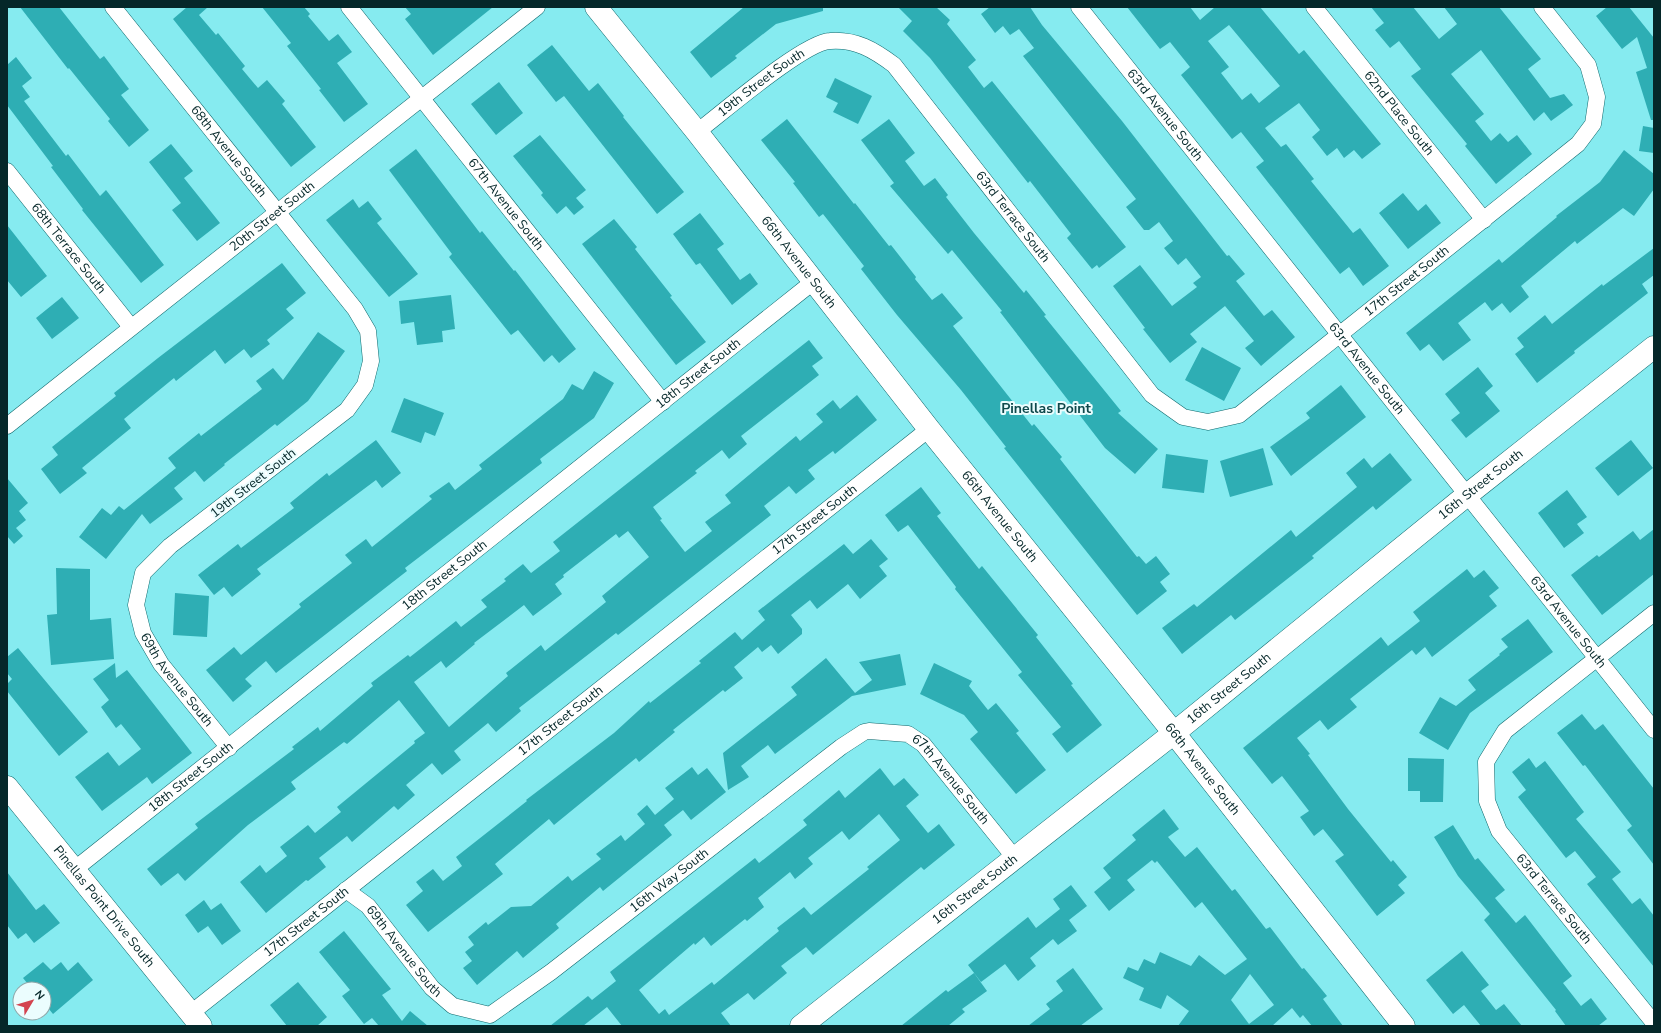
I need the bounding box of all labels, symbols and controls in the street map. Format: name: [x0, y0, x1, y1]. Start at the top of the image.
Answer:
street label: 19th Street South: [714, 44, 808, 121]
street label: 63rd Avenue South: [1123, 65, 1207, 165]
street label: 62nd Place South: [1359, 67, 1438, 159]
street label: 68th Avenue South: [186, 102, 271, 201]
street label: 67th Avenue South: [464, 154, 548, 254]
street label: 63rd Terrace South: [971, 167, 1054, 266]
street label: 20th Street South: [226, 177, 319, 256]
street label: 68th Terrace South: [27, 199, 110, 298]
street label: 66th Avenue South: [757, 212, 841, 312]
street label: 17th Street South: [1360, 241, 1453, 321]
street label: 63rd Avenue South: [1324, 319, 1409, 419]
street label: 18th Street South: [652, 334, 744, 413]
district label: Pinellas Point: [1001, 399, 1091, 418]
street label: 19th Street South: [206, 444, 300, 522]
street label: 16th Street South: [1434, 445, 1527, 524]
street label: 66th Avenue South: [957, 467, 1042, 566]
street label: 17th Street South: [768, 480, 861, 559]
street label: 18th Street South: [398, 536, 491, 615]
street label: 63rd Avenue South: [1526, 572, 1611, 672]
street label: 69th Avenue South: [136, 630, 217, 731]
street label: 16th Street South: [1183, 649, 1275, 728]
street label: 17th Street South: [514, 681, 607, 760]
street label: 66th Avenue South: [1160, 719, 1244, 819]
street label: 67th Avenue South: [908, 730, 993, 828]
street label: 18th Street South: [144, 737, 237, 816]
street label: Pinellas Point Drive South: [49, 842, 159, 971]
street label: 16th Way South: [626, 844, 712, 917]
street label: 16th Street South: [928, 850, 1021, 929]
street label: 63rd Terrace South: [1512, 850, 1596, 948]
street label: 17th Street South: [260, 882, 353, 961]
street label: 69th Avenue South: [362, 901, 446, 1002]
north arrow: [12, 981, 52, 1021]
text: N: [31, 987, 48, 1003]

